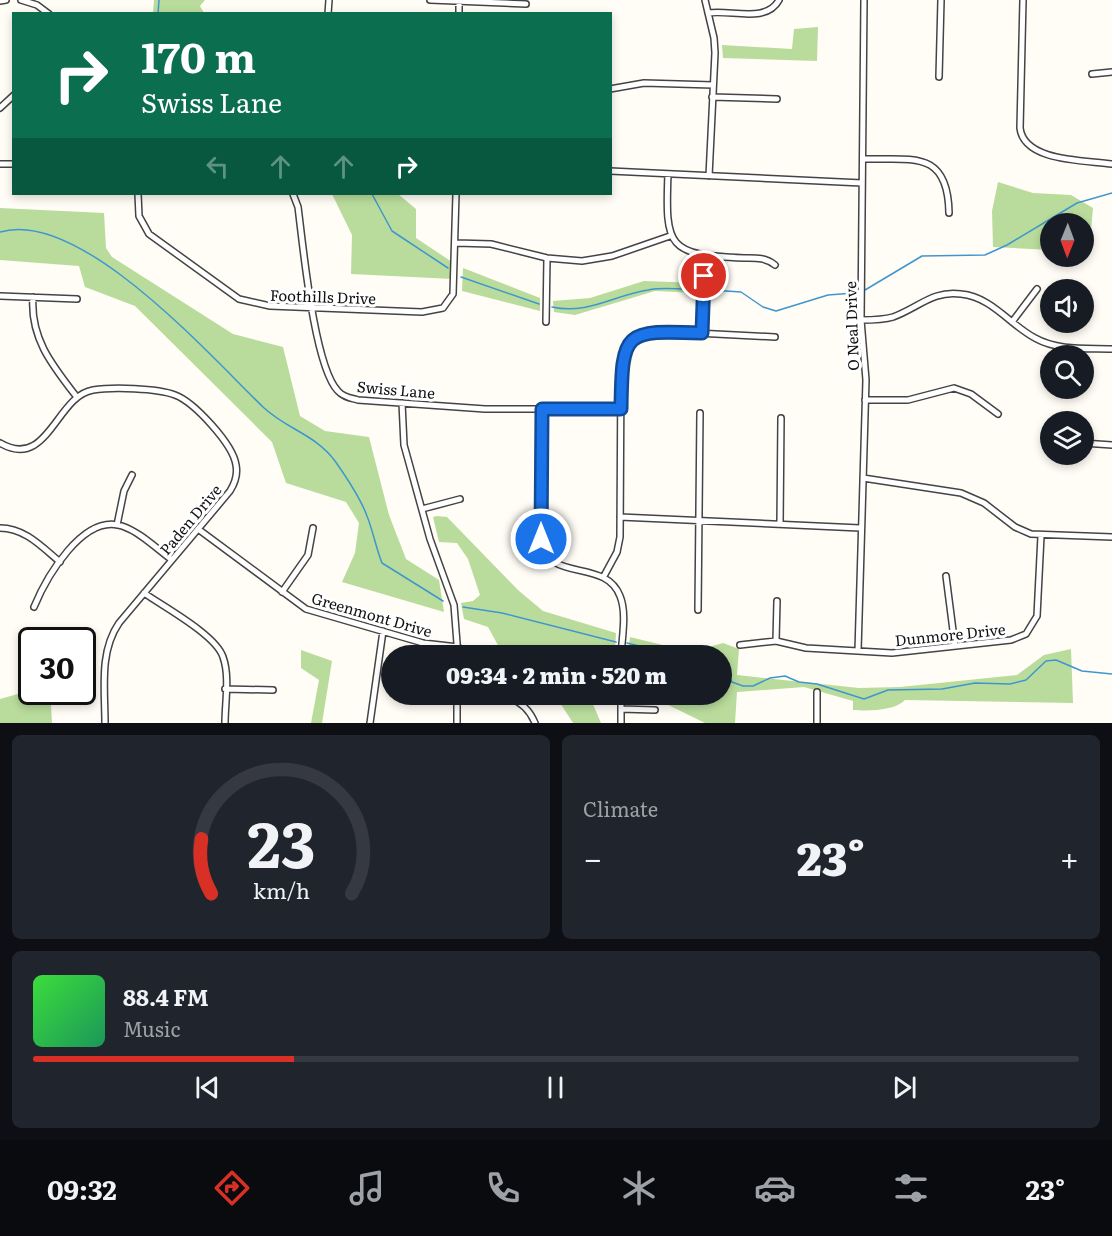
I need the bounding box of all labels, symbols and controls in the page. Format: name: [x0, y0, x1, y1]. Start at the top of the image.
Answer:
text: 170 m: [141, 24, 256, 86]
icon: right: [42, 36, 120, 114]
text: Swiss Lane: [141, 81, 282, 121]
icon: left: [201, 150, 234, 183]
icon: ahead: [264, 150, 297, 183]
icon: ahead: [327, 150, 360, 183]
icon: right: [390, 150, 423, 183]
north arrow: [1040, 213, 1094, 267]
map controls: [1040, 213, 1094, 465]
pin: [678, 250, 729, 301]
icon: arrive: [687, 259, 720, 292]
button: sound: [1040, 279, 1094, 333]
street label: O Neal Drive: [838, 281, 864, 371]
street label: Foothills Drive: [270, 283, 377, 309]
button: search: [1040, 345, 1094, 399]
street label: Swiss Lane: [356, 374, 436, 404]
button: layers: [1040, 411, 1094, 465]
street label: Paden Drive: [154, 478, 227, 559]
position arrow: [509, 507, 573, 571]
street label: Greenmont Drive: [309, 586, 435, 642]
street label: Dunmore Drive: [894, 617, 1007, 651]
speed limit sign: 30: [18, 627, 96, 705]
text: 09:34 · 2 min · 520 m: [446, 658, 667, 691]
text: Climate: [583, 793, 658, 823]
text: 23: [247, 795, 315, 887]
text: 23°: [797, 823, 865, 890]
text: −: [583, 832, 602, 881]
text: +: [1060, 832, 1079, 881]
text: km/h: [252, 874, 310, 906]
text: 88.4 FM: [123, 980, 209, 1013]
text: Music: [123, 1013, 180, 1043]
icon: previous: [191, 1071, 224, 1104]
icon: pause: [539, 1071, 572, 1104]
icon: next: [888, 1071, 921, 1104]
icon: directions: [211, 1167, 253, 1209]
icon: music: [346, 1167, 388, 1209]
icon: phone: [482, 1167, 524, 1209]
icon: climate: [618, 1167, 660, 1209]
icon: car: [754, 1167, 796, 1209]
icon: filters: [890, 1167, 932, 1209]
text: 09:32: [47, 1168, 117, 1208]
text: 23°: [1025, 1168, 1065, 1208]

